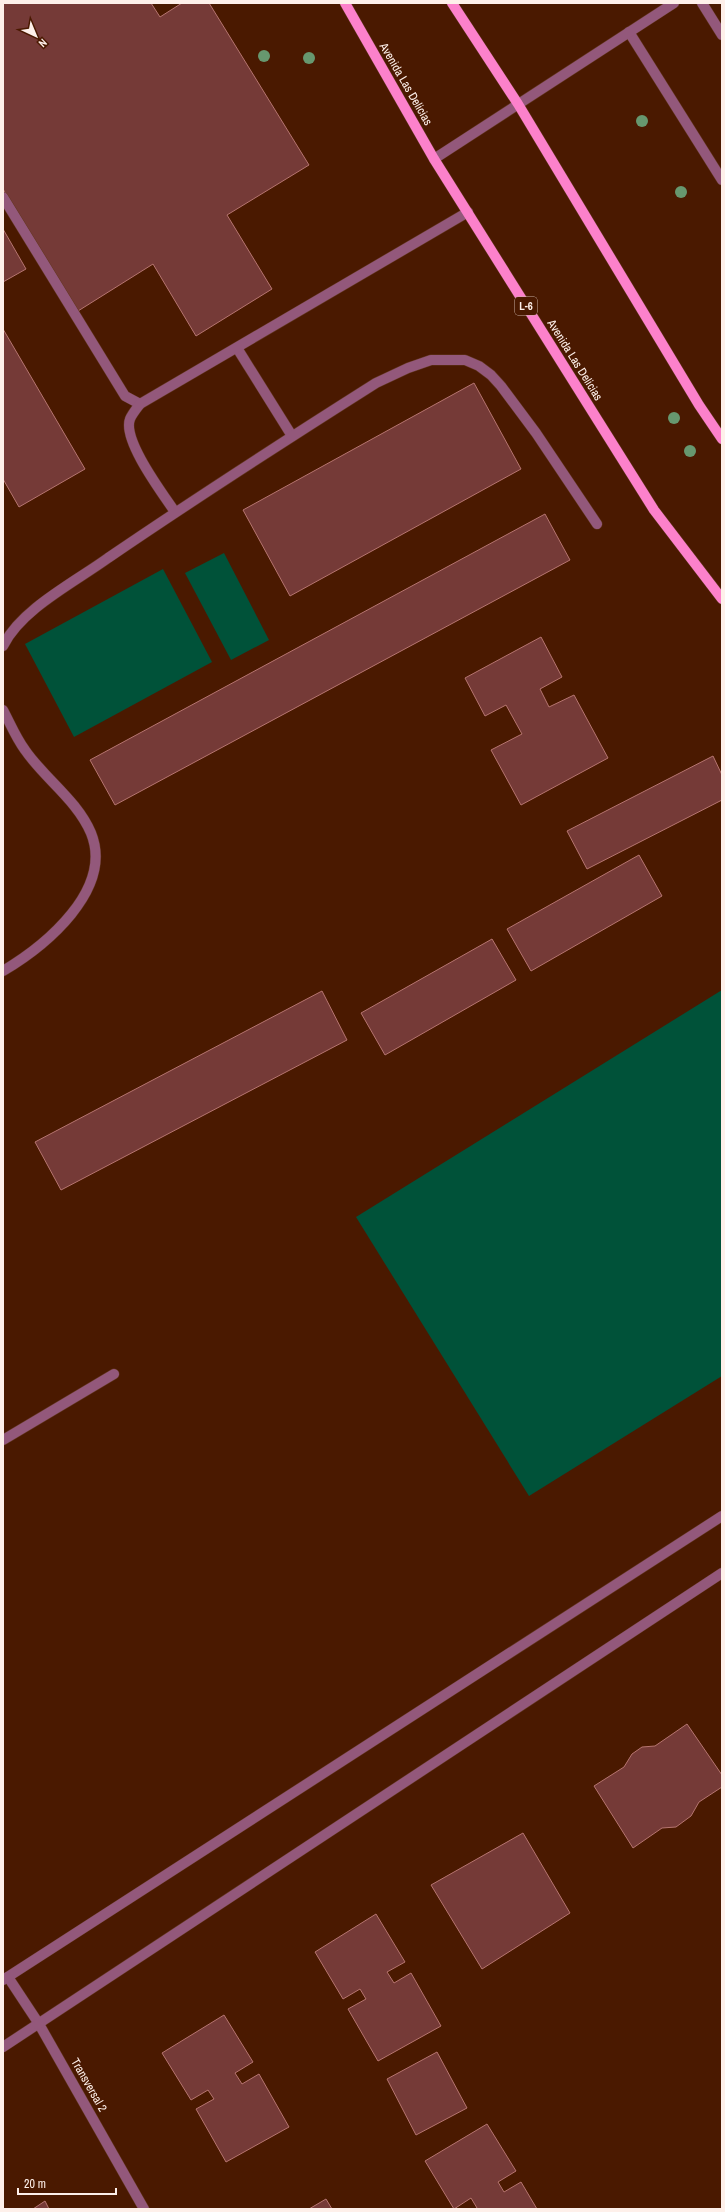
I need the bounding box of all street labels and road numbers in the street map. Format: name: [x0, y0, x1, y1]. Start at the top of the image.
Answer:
street label: Avenida Las Delicias: [375, 39, 436, 128]
road number: L-6: [515, 297, 537, 315]
street label: Avenida Las Delicias: [543, 316, 606, 404]
street label: Transversal 2: [67, 2055, 111, 2115]

